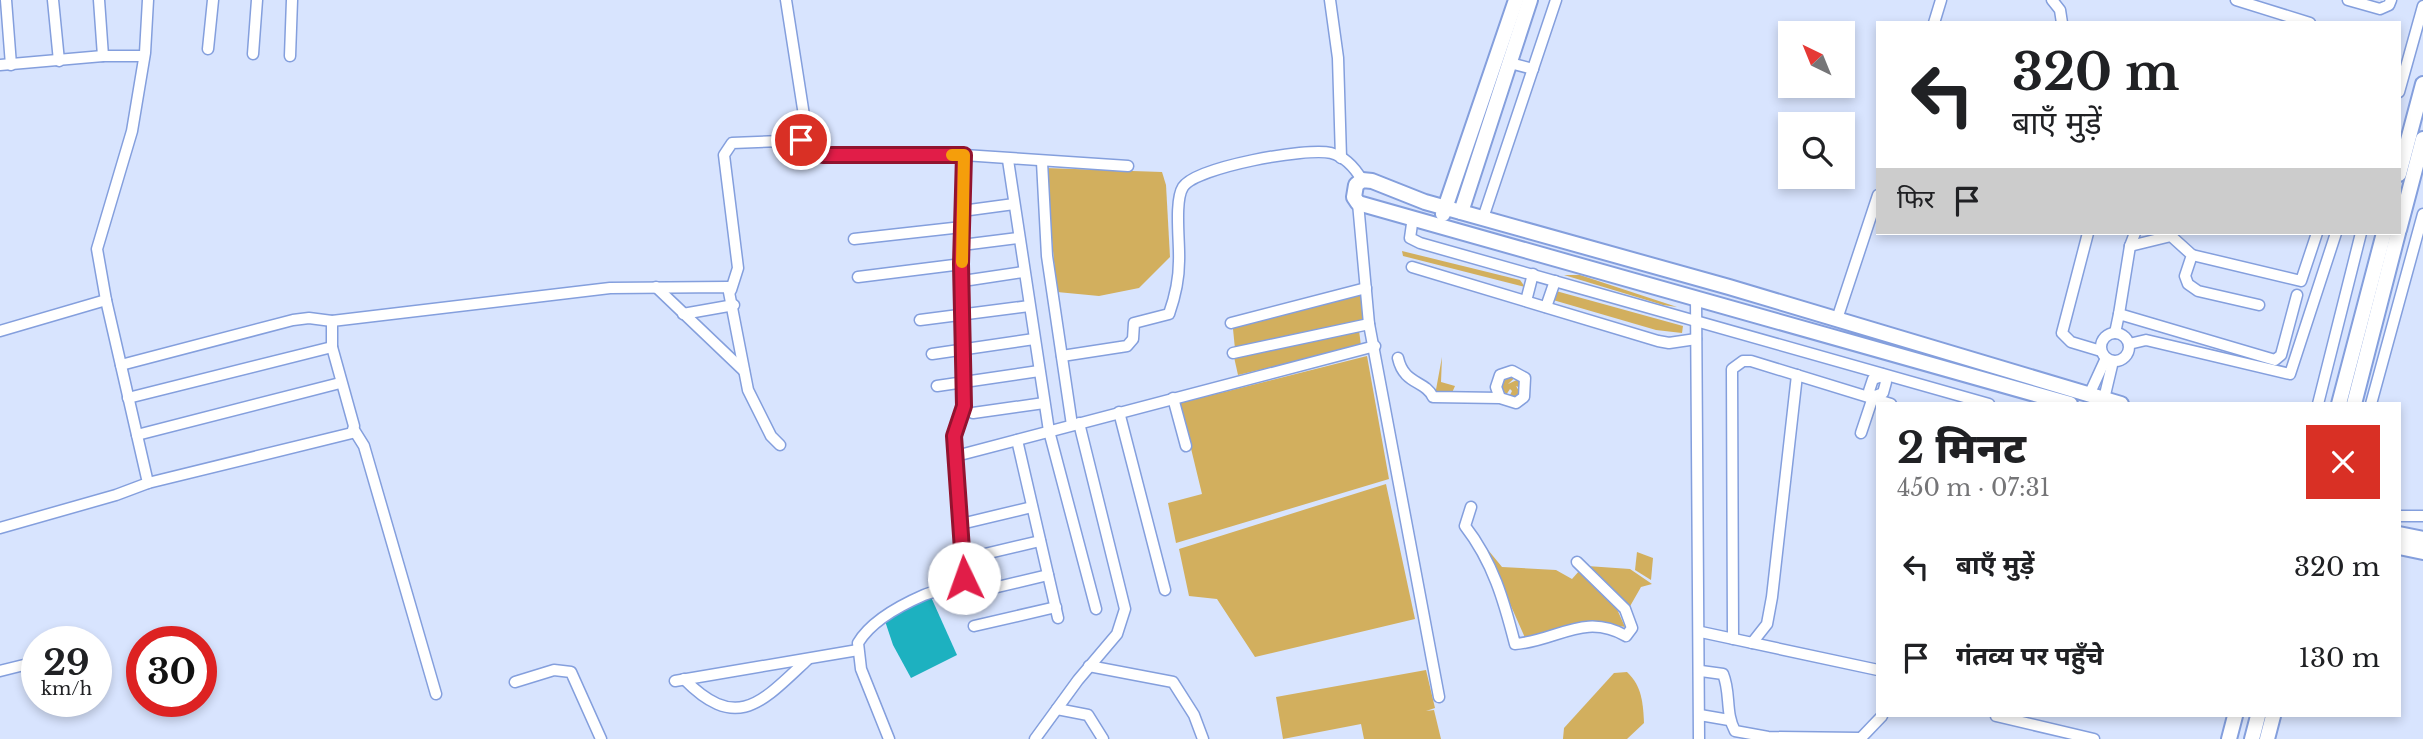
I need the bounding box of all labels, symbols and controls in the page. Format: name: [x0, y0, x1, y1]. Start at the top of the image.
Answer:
north arrow: [1778, 21, 1855, 98]
map controls: [1778, 21, 1855, 189]
text: 320 m: [2012, 42, 2179, 103]
icon: left: [1897, 49, 1988, 140]
text: बाएँ मुड़ें: [2012, 103, 2102, 143]
pin: [771, 110, 831, 170]
button: search: [1778, 112, 1855, 189]
icon: arrive: [782, 121, 820, 159]
icon: arrive: [1948, 182, 1986, 220]
text: फिर: [1897, 183, 1934, 215]
text: 2 मिनट: [1897, 422, 2026, 474]
button: close: [2306, 425, 2380, 499]
text: 450 m · 07:31: [1897, 474, 2050, 502]
position arrow: [927, 541, 1001, 615]
icon: left: [1897, 548, 1935, 586]
text: बाएँ मुड़ें: [1956, 549, 2034, 581]
text: 320 m: [2294, 551, 2380, 583]
speed limit sign: 30: [126, 626, 217, 717]
icon: arrive: [1897, 639, 1935, 677]
text: गंतव्य पर पहुँचे: [1956, 640, 2104, 672]
text: 29: [43, 641, 90, 684]
text: 130 m: [2298, 642, 2380, 674]
text: km/h: [41, 678, 92, 700]

